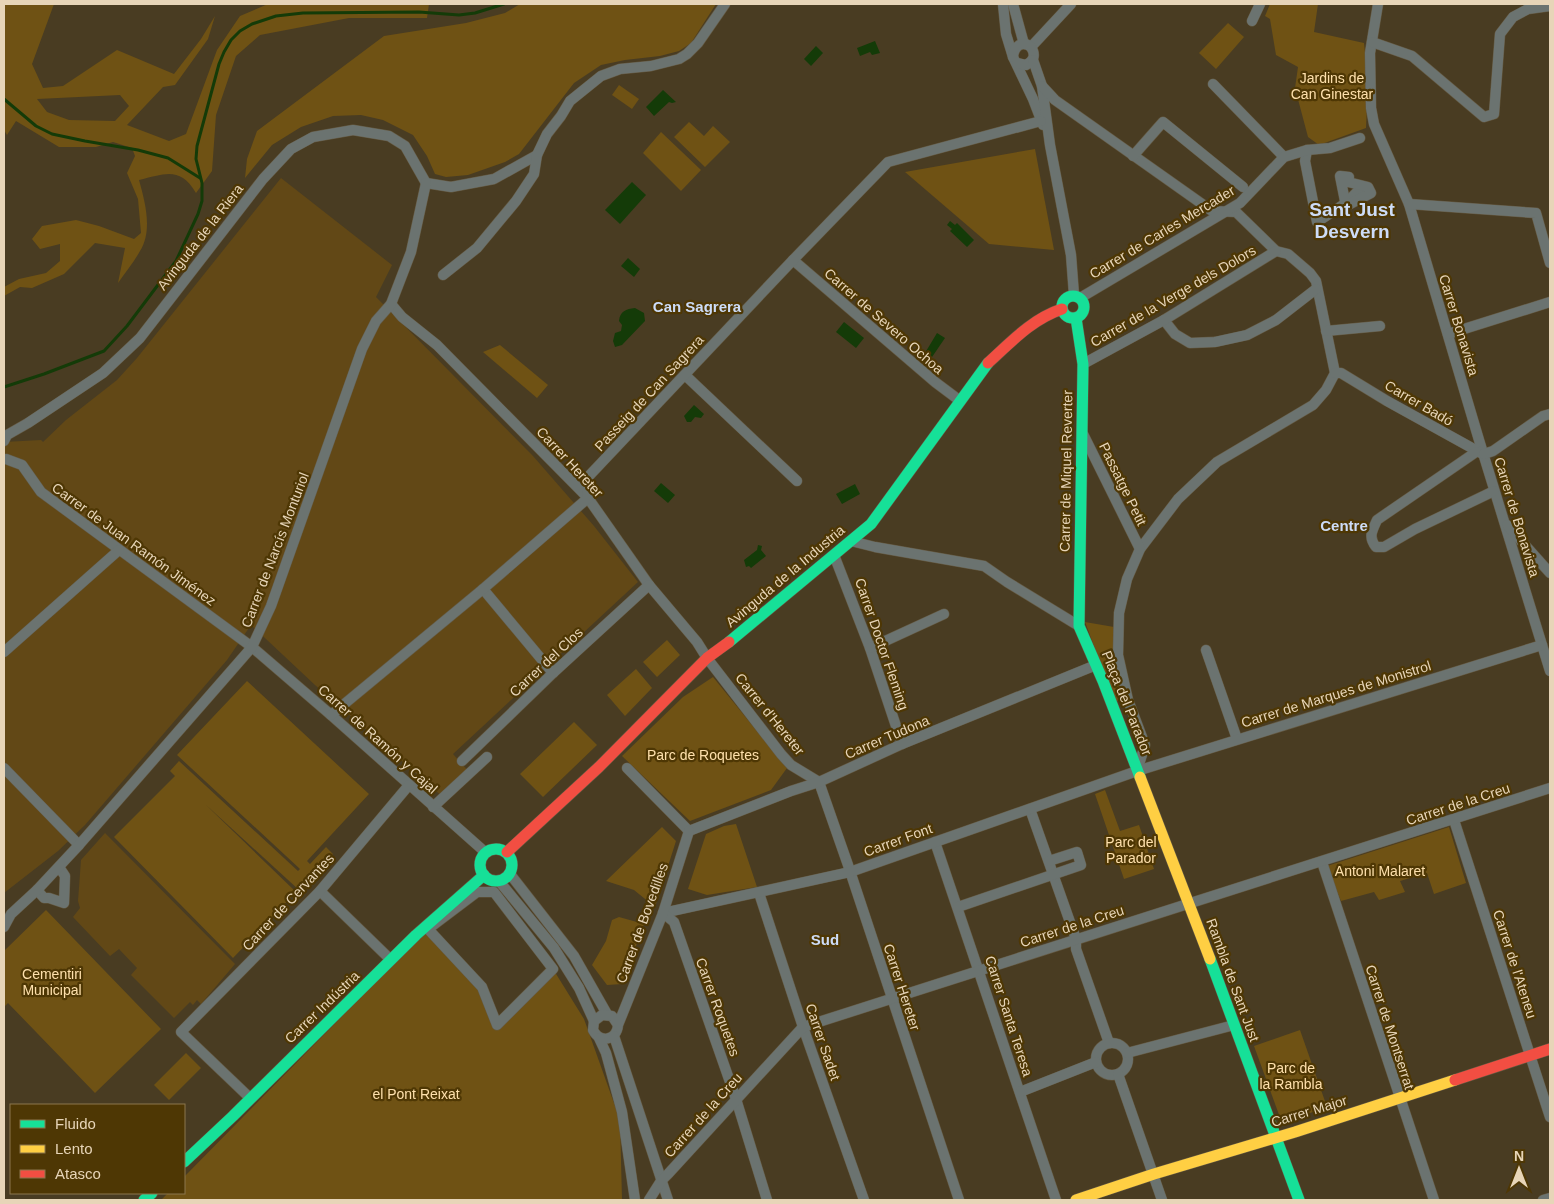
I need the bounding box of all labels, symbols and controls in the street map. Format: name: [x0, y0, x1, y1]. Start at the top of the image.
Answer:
park label: Jardins de Can Ginestar: [1291, 70, 1374, 102]
street label: Avinguda de la Riera: [154, 181, 246, 293]
street label: Carrer de Carles Mercader: [1087, 182, 1238, 282]
district label: Sant Just Desvern: [1309, 199, 1395, 242]
street label: Carrer de la Verge dels Dolors: [1087, 242, 1259, 350]
street label: Carrer de Severo Ochoa: [821, 265, 947, 377]
street label: Carrer Bonavista: [1436, 272, 1482, 378]
district label: Can Sagrera: [653, 298, 742, 315]
street label: Passeig de Can Sagrera: [591, 332, 707, 454]
street label: Carrer Badó: [1382, 377, 1456, 429]
street label: Carrer de Miquel Reverter: [1057, 390, 1075, 552]
street label: Carrer Hereter: [533, 424, 607, 501]
street label: Passatge Petit: [1096, 440, 1150, 528]
street label: Carrer de Bonavista: [1491, 455, 1543, 579]
street label: Carrer de Narcís Monturiol: [238, 470, 312, 630]
street label: Carrer de Juan Ramón Jiménez: [49, 479, 219, 609]
district label: Centre: [1320, 517, 1368, 534]
street label: Avinguda de la Industria: [722, 522, 848, 630]
street label: Carrer Doctor Fleming: [852, 576, 912, 712]
street label: Carrer del Clos: [506, 624, 586, 700]
street label: Plaça del Parador: [1099, 648, 1155, 758]
street label: Carrer de Marques de Monistrol: [1239, 657, 1433, 731]
street label: Carrer d'Hereter: [732, 670, 808, 758]
street label: Carrer de Ramón y Cajal: [315, 681, 441, 797]
street label: Carrer Tudona: [842, 712, 932, 762]
park label: Parc de Roquetes: [647, 747, 759, 763]
street label: Carrer de la Creu: [1404, 780, 1512, 828]
street label: Carrer Font: [862, 820, 934, 860]
park label: Parc del Parador: [1105, 834, 1157, 866]
street label: Carrer de Cervantes: [239, 850, 337, 954]
street label: Carrer de Bovedilles: [613, 861, 671, 985]
park label: Antoni Malaret: [1335, 863, 1425, 879]
street label: Carrer de la Creu: [1018, 902, 1126, 950]
street label: Carrer de l'Ateneu: [1490, 908, 1540, 1020]
street label: Rambla de Sant Just: [1203, 916, 1263, 1044]
district label: Sud: [811, 931, 839, 948]
street label: Carrer Hereter: [880, 942, 924, 1033]
street label: Carrer Santa Teresa: [982, 954, 1036, 1078]
street label: Carrer Roquetes: [693, 956, 743, 1058]
street label: Carrer de Montserrat: [1362, 963, 1418, 1091]
park label: Cementiri Municipal: [22, 966, 82, 998]
street label: Carrer Indústria: [281, 967, 363, 1047]
street label: Carrer Sadet: [802, 1002, 844, 1083]
park label: Parc de la Rambla: [1259, 1060, 1323, 1092]
street label: Carrer de la Creu: [661, 1069, 745, 1161]
park label: el Pont Reixat: [372, 1086, 460, 1102]
street label: Carrer Major: [1269, 1092, 1349, 1130]
legend: [10, 1104, 185, 1194]
text: Fluido: [55, 1115, 96, 1132]
text: Lento: [55, 1140, 93, 1157]
north arrow: [1494, 1144, 1544, 1194]
text: N: [1514, 1148, 1524, 1164]
text: Atasco: [55, 1165, 101, 1182]

